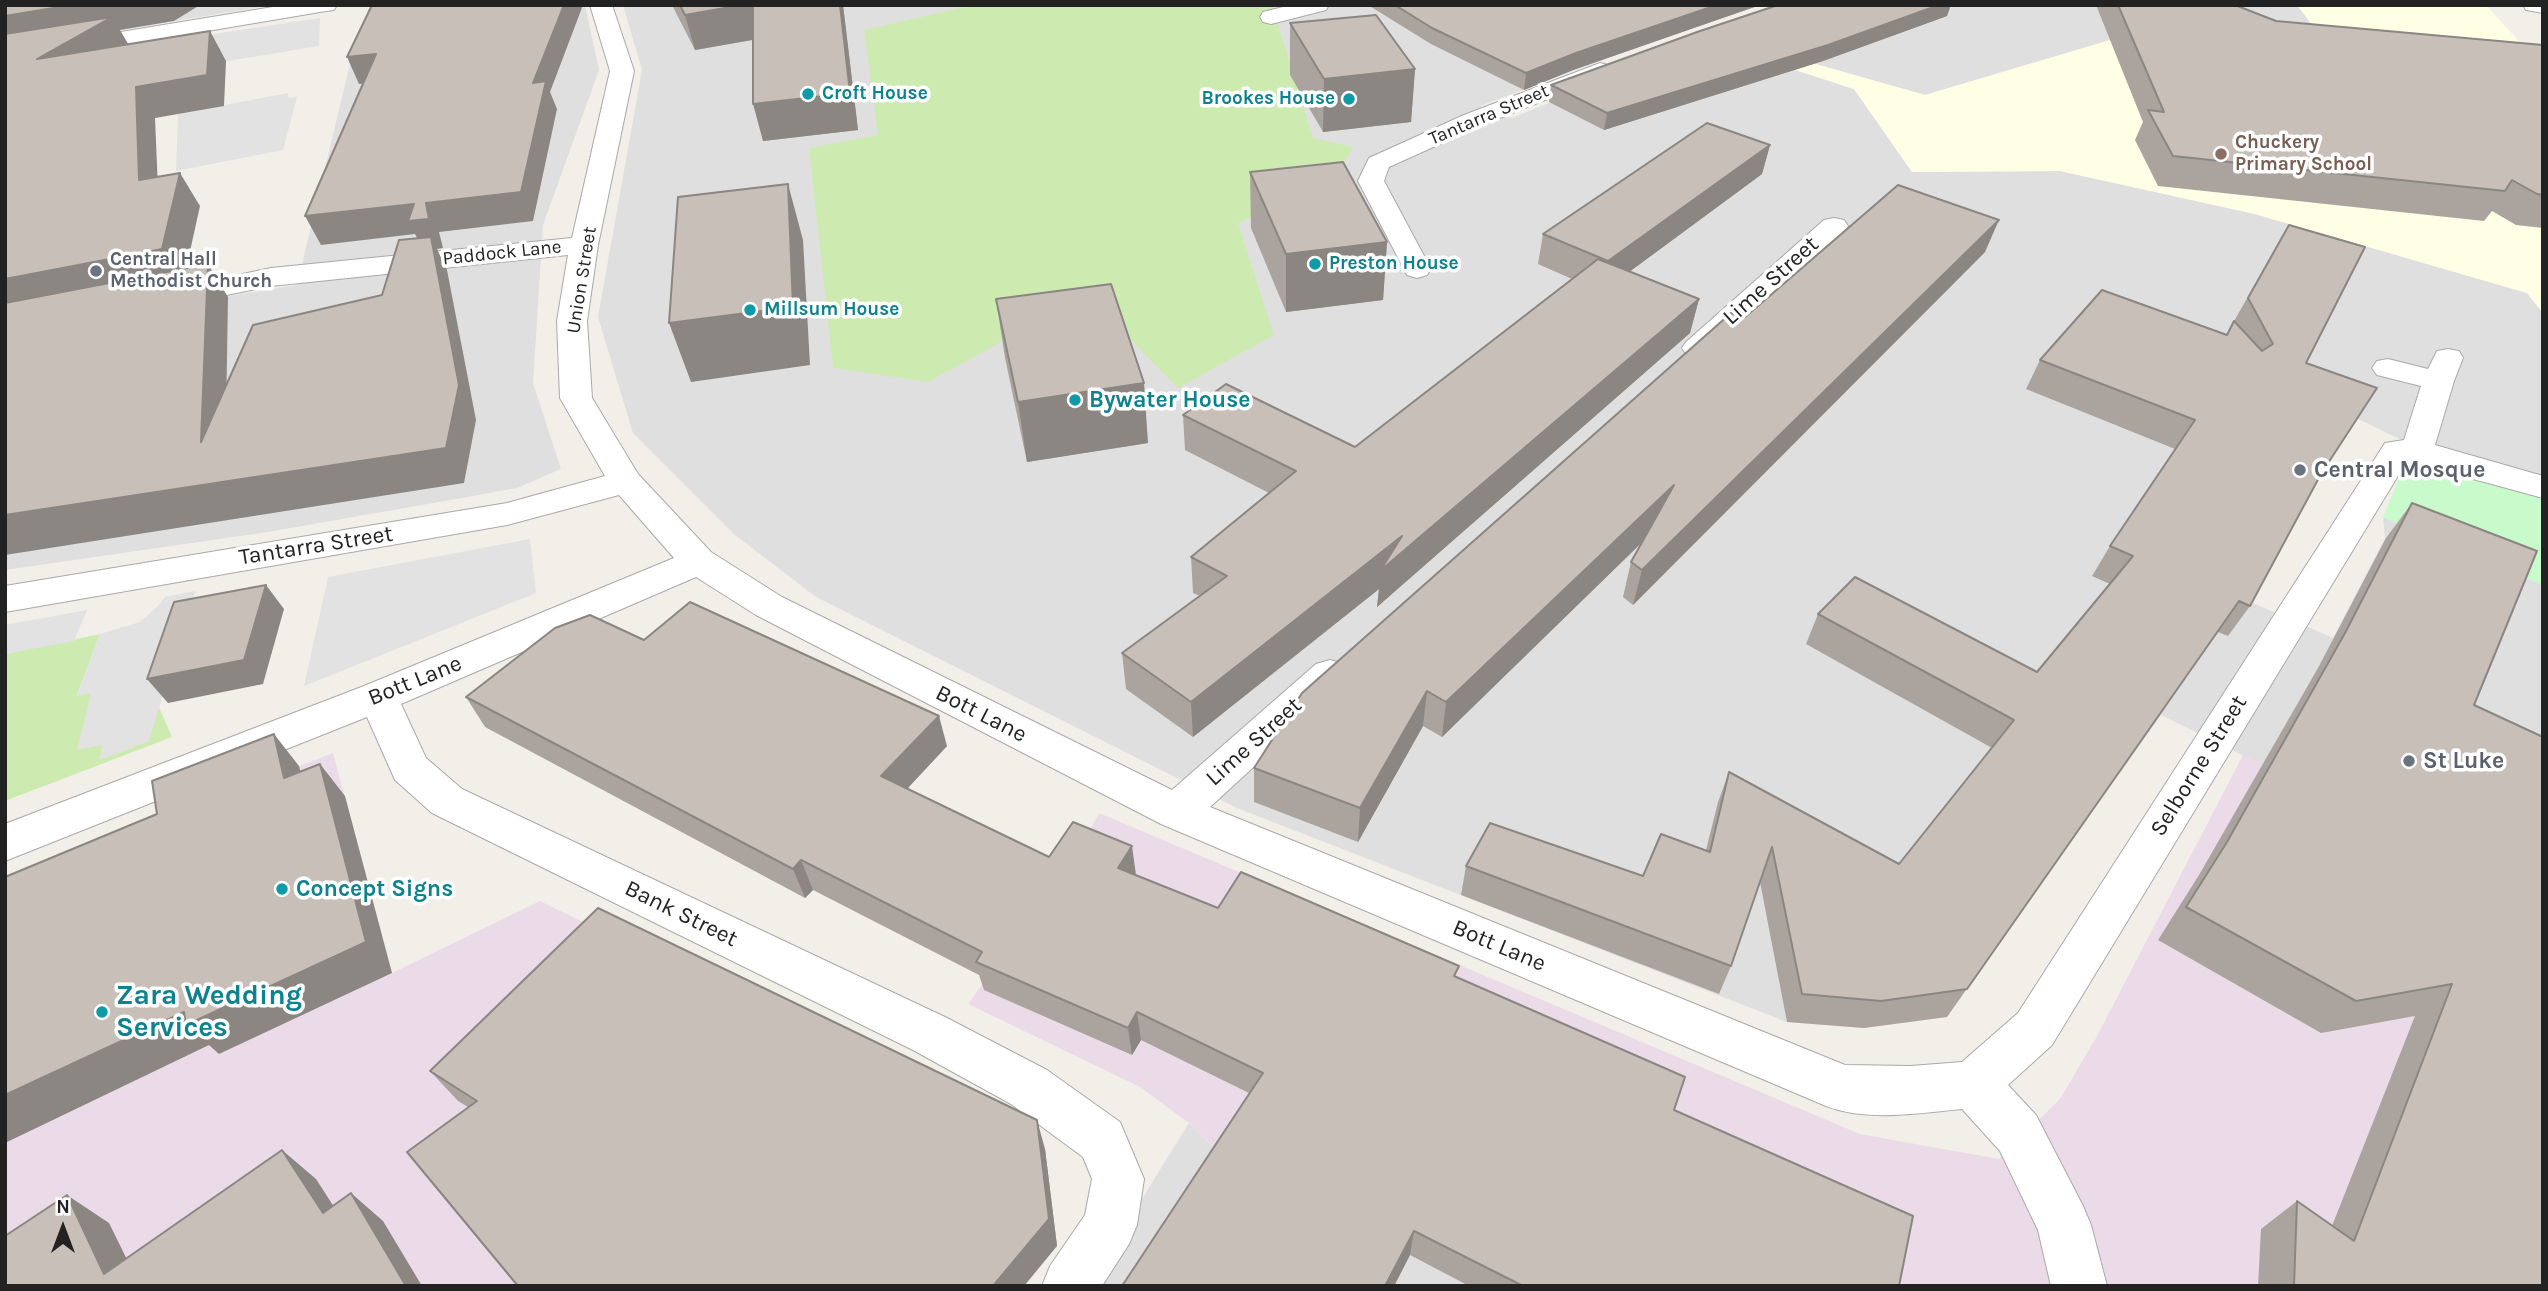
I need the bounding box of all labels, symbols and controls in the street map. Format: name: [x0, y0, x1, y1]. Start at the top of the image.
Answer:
street label: Tantarra Street: [1426, 79, 1552, 151]
place label: Croft House: [822, 83, 928, 105]
marker: Croft House: [800, 86, 816, 102]
place label: Brookes House: [1201, 88, 1335, 110]
marker: Brookes House: [1341, 91, 1357, 107]
place label: Chuckery Primary School: [2235, 132, 2372, 176]
marker: Chuckery Primary School: [2213, 146, 2229, 162]
street label: Union Street: [562, 225, 602, 335]
street label: Lime Street: [1717, 231, 1825, 331]
street label: Paddock Lane: [441, 235, 563, 271]
place label: Central Hall Methodist Church: [110, 249, 272, 293]
place label: Preston House: [1329, 253, 1459, 275]
marker: Preston House: [1307, 256, 1323, 272]
marker: Central Hall Methodist Church: [88, 263, 104, 279]
place label: Millsum House: [764, 299, 899, 321]
marker: Millsum House: [742, 302, 758, 318]
place label: Bywater House: [1089, 386, 1250, 414]
marker: Bywater House: [1067, 392, 1083, 408]
place label: Central Mosque: [2314, 456, 2485, 484]
marker: Central Mosque: [2292, 462, 2308, 478]
street label: Tantarra Street: [237, 520, 395, 572]
street label: Bott Lane: [364, 650, 466, 712]
street label: Bott Lane: [931, 679, 1031, 749]
street label: Selborne Street: [2145, 690, 2253, 842]
street label: Lime Street: [1200, 692, 1308, 792]
place label: St Luke: [2423, 747, 2504, 775]
marker: St Luke: [2401, 753, 2417, 769]
place label: Concept Signs: [296, 875, 453, 903]
street label: Bank Street: [620, 875, 742, 953]
marker: Concept Signs: [274, 881, 290, 897]
street label: Bott Lane: [1448, 914, 1550, 978]
place label: Zara Wedding Services: [116, 979, 302, 1045]
marker: Zara Wedding Services: [94, 1004, 110, 1020]
north arrow: [28, 1193, 98, 1263]
text: N: [56, 1196, 70, 1218]

